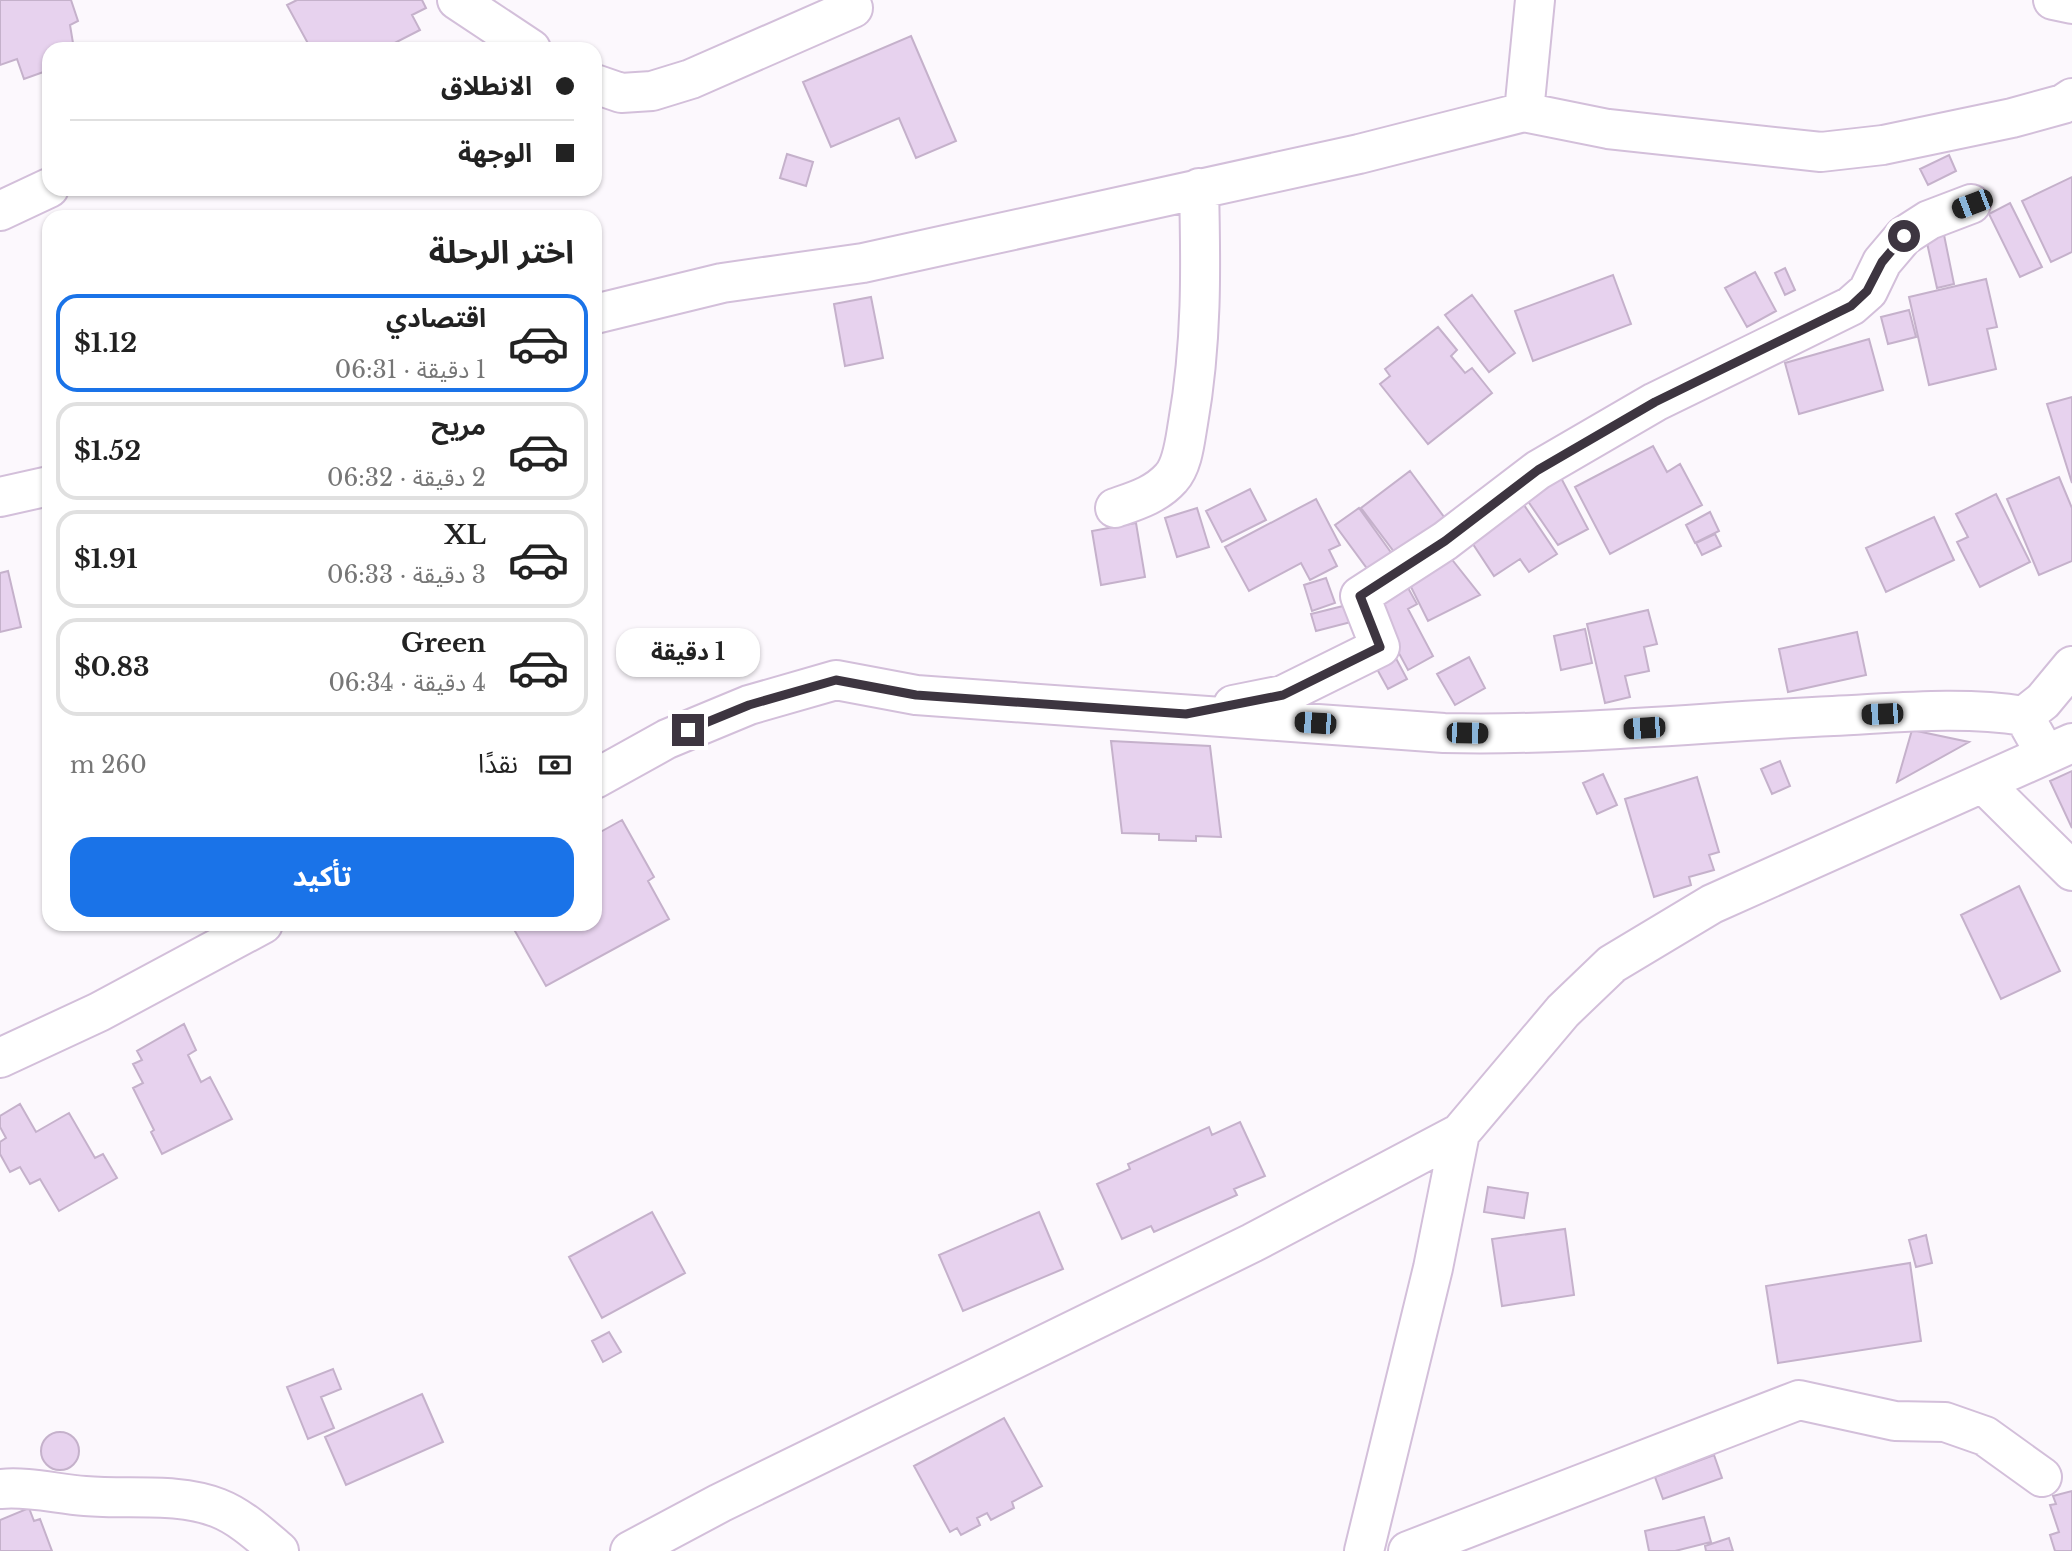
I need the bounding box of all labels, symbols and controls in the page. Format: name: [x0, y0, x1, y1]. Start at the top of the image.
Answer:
text: الانطلاق: [441, 70, 532, 102]
text: الوجهة: [458, 137, 532, 169]
car: [1949, 187, 1996, 221]
route start: [1888, 220, 1920, 252]
text: اختر الرحلة: [429, 232, 574, 272]
text: اقتصادي: [386, 302, 486, 334]
icon: car: [507, 312, 570, 375]
text: $1.12: [74, 327, 137, 359]
text: 1 دقيقة · 06:31: [335, 356, 486, 384]
text: مريح: [431, 410, 486, 442]
icon: car: [507, 420, 570, 483]
text: $1.52: [74, 435, 141, 467]
text: 2 دقيقة · 06:32: [327, 464, 486, 492]
text: XL: [444, 519, 486, 551]
icon: car: [507, 528, 570, 591]
text: $1.91: [74, 543, 138, 575]
text: 3 دقيقة · 06:33: [327, 561, 486, 589]
text: Green: [401, 627, 486, 659]
callout: 1 دقيقة: [616, 628, 760, 678]
icon: car: [507, 636, 570, 699]
text: 1 دقيقة: [651, 638, 725, 666]
text: $0.83: [74, 651, 150, 683]
text: 4 دقيقة · 06:34: [328, 669, 486, 697]
car: [1861, 703, 1904, 725]
car: [1294, 711, 1337, 735]
route end: [672, 714, 704, 746]
car: [1623, 716, 1666, 740]
car: [1446, 722, 1489, 744]
icon: cash: [536, 746, 574, 784]
text: نقدًا: [478, 748, 518, 780]
text: 260 m: [70, 751, 147, 779]
button: تأكيد: [70, 837, 574, 917]

